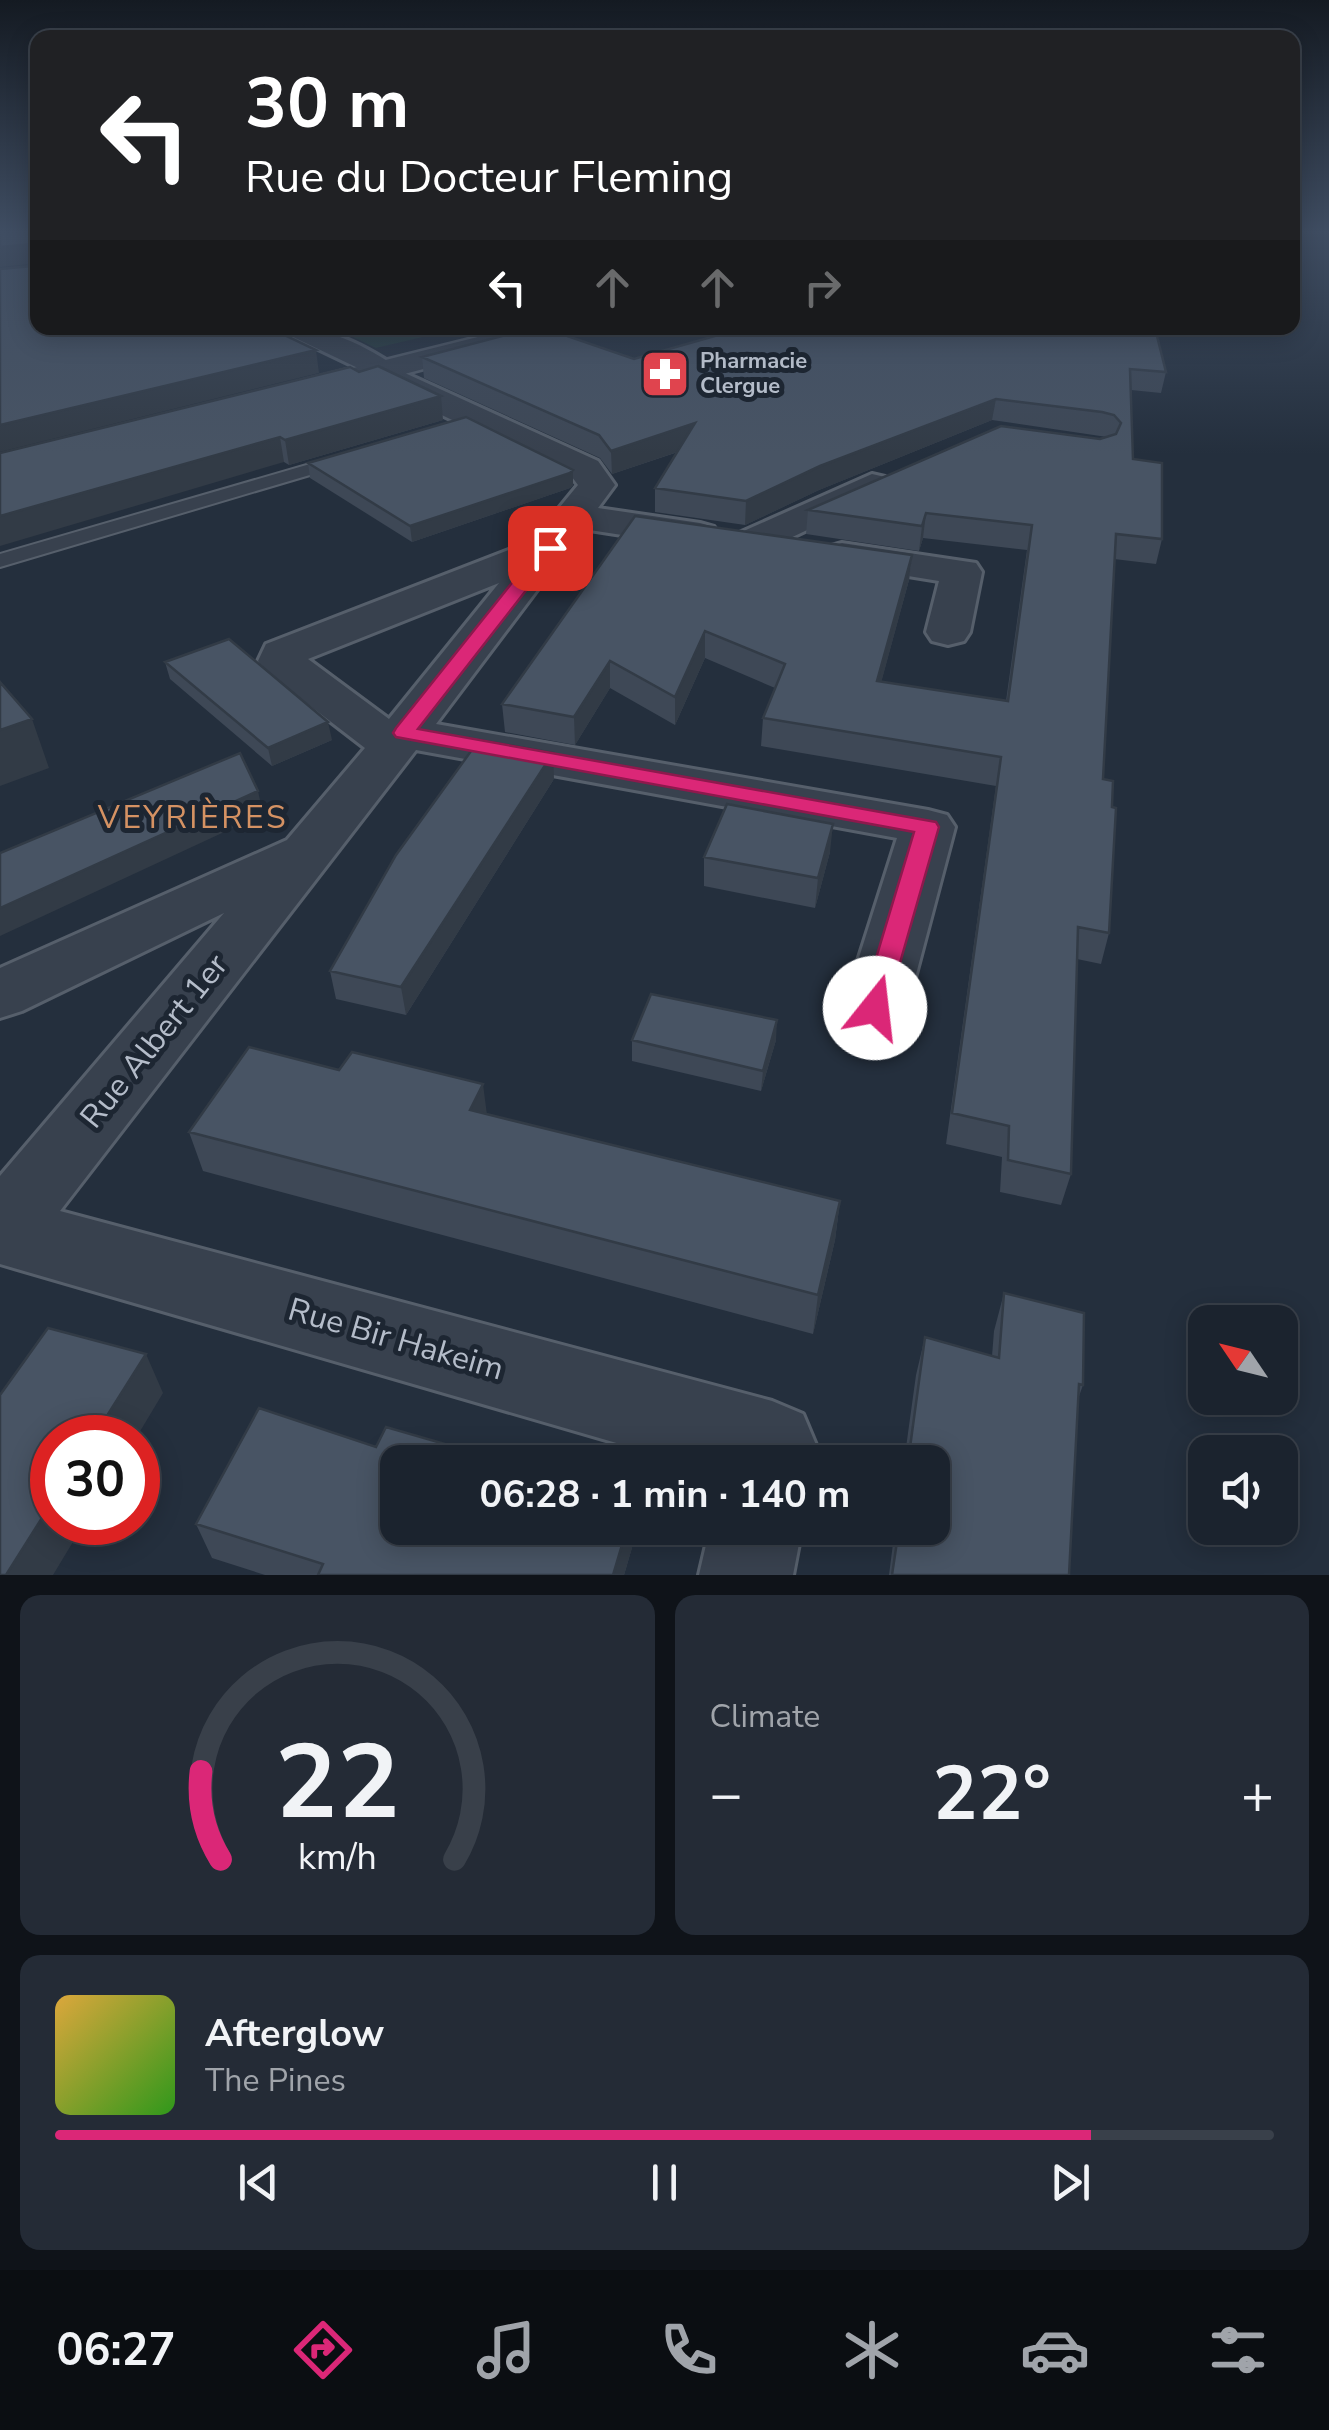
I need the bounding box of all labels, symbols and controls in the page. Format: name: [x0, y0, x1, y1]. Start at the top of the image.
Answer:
text: 30 m: [245, 56, 409, 152]
icon: left: [80, 70, 210, 200]
text: Rue du Docteur Fleming: [245, 147, 733, 208]
icon: left: [480, 260, 535, 315]
icon: ahead: [585, 260, 640, 315]
icon: ahead: [690, 260, 745, 315]
icon: right: [795, 260, 850, 315]
place label: Pharmacie Clergue: [700, 346, 807, 401]
pharmacy icon: Pharmacie Clergue: [639, 348, 691, 400]
pin: [508, 506, 593, 591]
icon: arrive: [523, 521, 578, 576]
district label: VEYRIÈRES: [97, 796, 288, 839]
street label: Rue Albert 1er: [70, 944, 238, 1137]
position arrow: [823, 956, 927, 1060]
street label: Rue Bir Hakeim: [283, 1288, 509, 1390]
north arrow: [1188, 1305, 1298, 1415]
map controls: [1188, 1305, 1298, 1545]
speed limit sign: 30: [30, 1415, 160, 1545]
button: sound: [1188, 1435, 1298, 1545]
text: 06:28 · 1 min · 140 m: [480, 1469, 850, 1520]
text: Climate: [710, 1695, 820, 1738]
text: 22: [275, 1712, 400, 1854]
text: 22°: [933, 1743, 1051, 1845]
text: −: [710, 1757, 743, 1832]
text: +: [1241, 1757, 1274, 1832]
text: km/h: [298, 1833, 377, 1882]
text: Afterglow: [205, 2008, 384, 2059]
text: The Pines: [205, 2059, 346, 2102]
icon: previous: [231, 2155, 286, 2210]
icon: pause: [637, 2155, 692, 2210]
icon: next: [1043, 2155, 1098, 2210]
icon: directions: [288, 2315, 358, 2385]
icon: music: [471, 2315, 541, 2385]
icon: phone: [654, 2315, 724, 2385]
icon: climate: [837, 2315, 907, 2385]
icon: car: [1020, 2315, 1090, 2385]
icon: filters: [1203, 2315, 1273, 2385]
text: 06:27: [56, 2320, 176, 2381]

